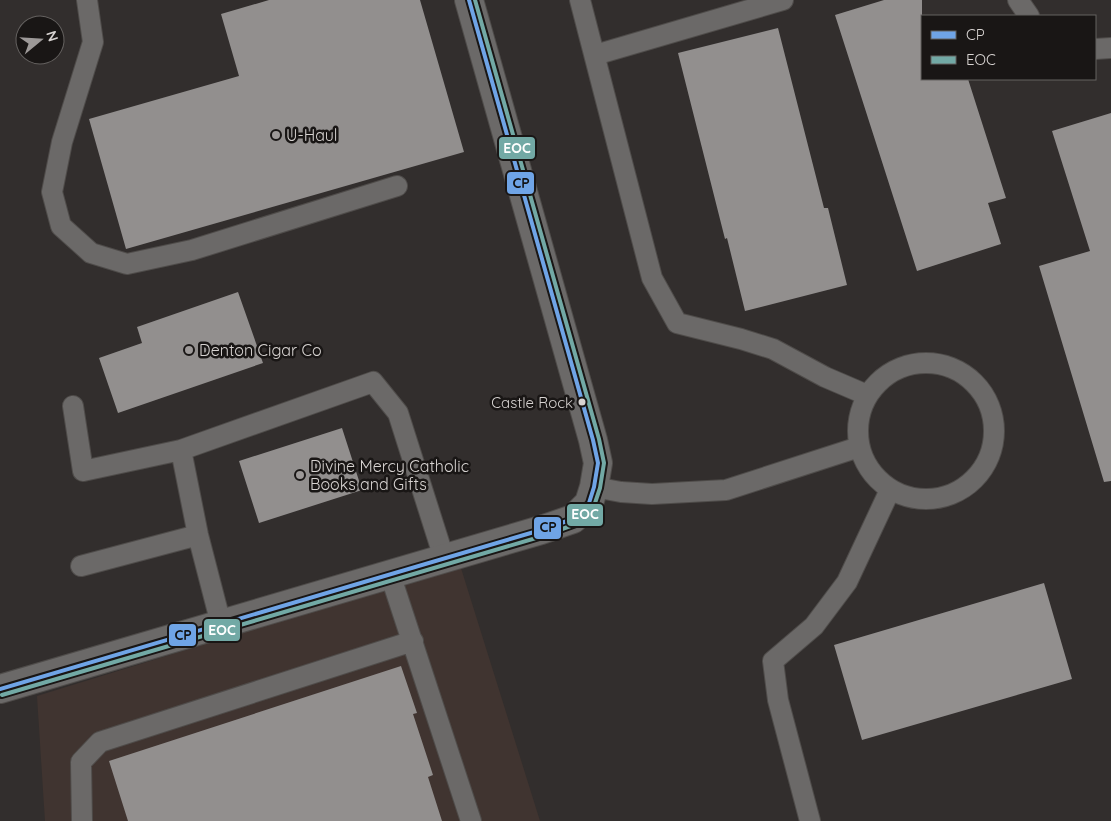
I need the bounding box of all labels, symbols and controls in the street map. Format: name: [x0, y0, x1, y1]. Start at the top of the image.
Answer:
north arrow: [15, 15, 65, 65]
legend: [921, 15, 1096, 80]
text: CP: [966, 25, 985, 44]
text: N: [42, 28, 63, 44]
text: EOC: [966, 50, 996, 69]
place label: U-Haul: [286, 125, 338, 145]
marker: U-Haul: [270, 129, 282, 141]
line badge: EOC: [498, 136, 536, 160]
text: EOC: [503, 139, 531, 157]
line badge: CP: [506, 171, 535, 195]
text: CP: [512, 174, 530, 192]
place label: Denton Cigar Co: [199, 340, 322, 360]
marker: Denton Cigar Co: [183, 344, 195, 356]
place label: Castle Rock: [491, 393, 573, 412]
marker: Castle Rock: [577, 397, 587, 407]
place label: Divine Mercy Catholic Books and Gifts: [310, 456, 469, 494]
marker: Divine Mercy Catholic Books and Gifts: [294, 469, 306, 481]
line badge: EOC: [566, 503, 604, 527]
text: EOC: [571, 505, 599, 523]
line badge: CP: [533, 516, 562, 540]
text: CP: [539, 518, 557, 536]
line badge: EOC: [203, 618, 241, 642]
text: EOC: [208, 621, 236, 639]
line badge: CP: [168, 623, 197, 647]
text: CP: [174, 626, 192, 644]

